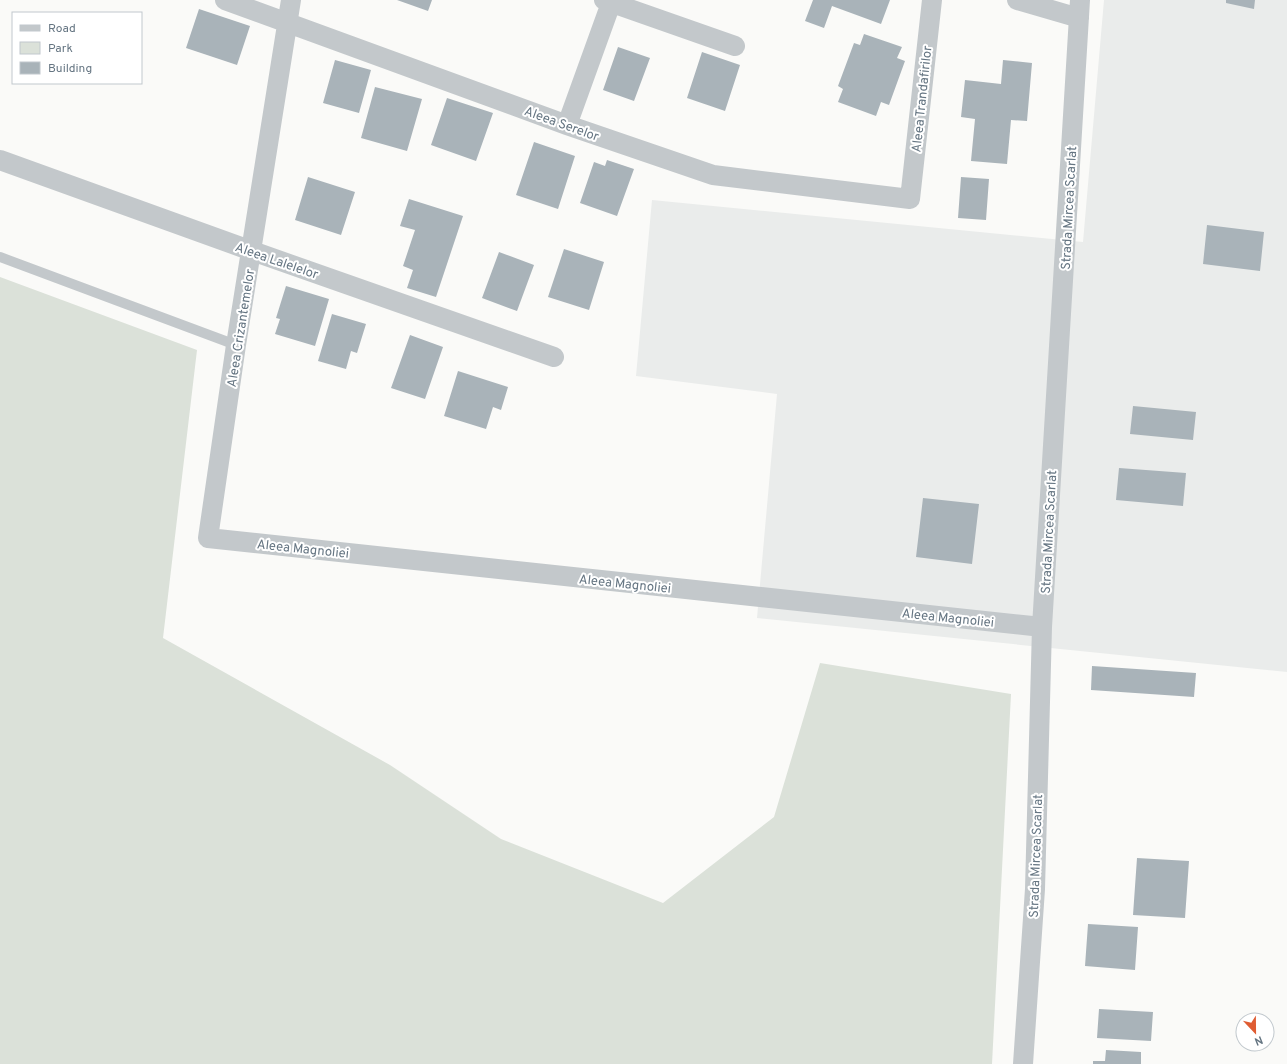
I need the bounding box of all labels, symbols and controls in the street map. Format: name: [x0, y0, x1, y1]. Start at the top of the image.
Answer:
legend: [12, 12, 142, 84]
text: Road: [48, 21, 76, 37]
text: Park: [48, 41, 73, 57]
street label: Aleea Trandafirilor: [909, 45, 937, 153]
text: Building: [48, 61, 92, 77]
street label: Aleea Serelor: [522, 104, 601, 146]
street label: Strada Mircea Scarlat: [1059, 146, 1081, 270]
street label: Aleea Lalelelor: [233, 240, 320, 284]
street label: Aleea Crizantemelor: [225, 268, 259, 389]
street label: Strada Mircea Scarlat: [1039, 470, 1061, 594]
street label: Aleea Magnoliei: [256, 537, 350, 563]
street label: Aleea Magnoliei: [578, 572, 672, 598]
street label: Aleea Magnoliei: [901, 606, 995, 632]
street label: Strada Mircea Scarlat: [1027, 794, 1047, 918]
north arrow: [1235, 1012, 1275, 1052]
text: N: [1252, 1032, 1265, 1048]

